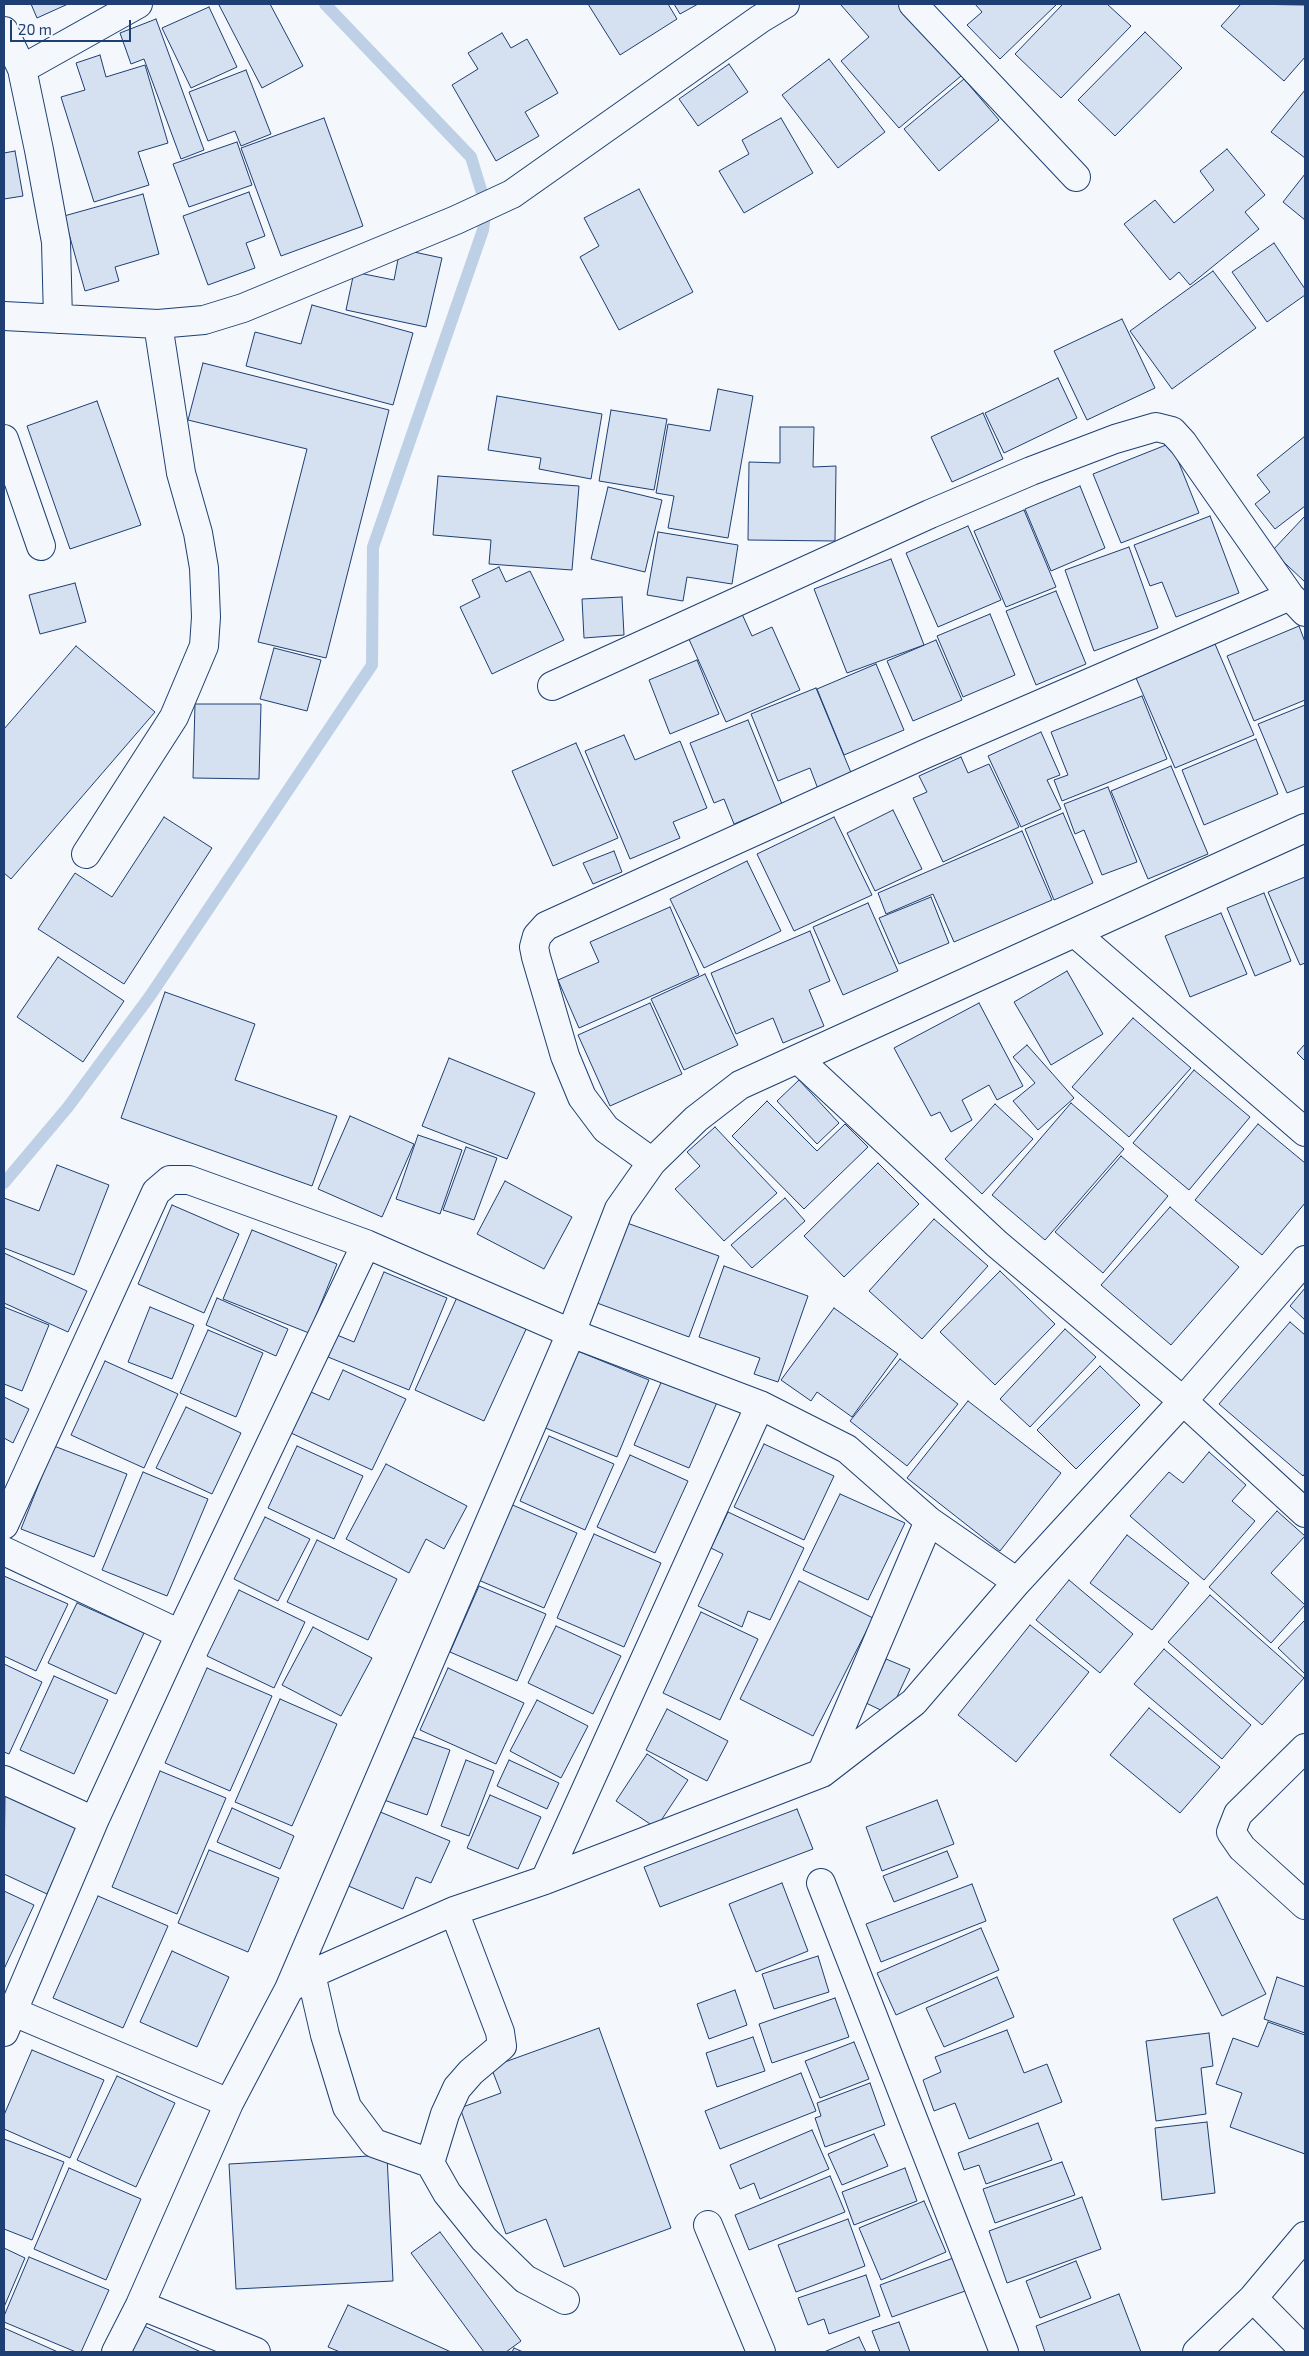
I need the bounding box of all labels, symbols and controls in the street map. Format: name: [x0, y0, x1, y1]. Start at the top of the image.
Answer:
scale bar: [12, 10, 134, 42]
text: 20 m: [18, 20, 52, 38]

